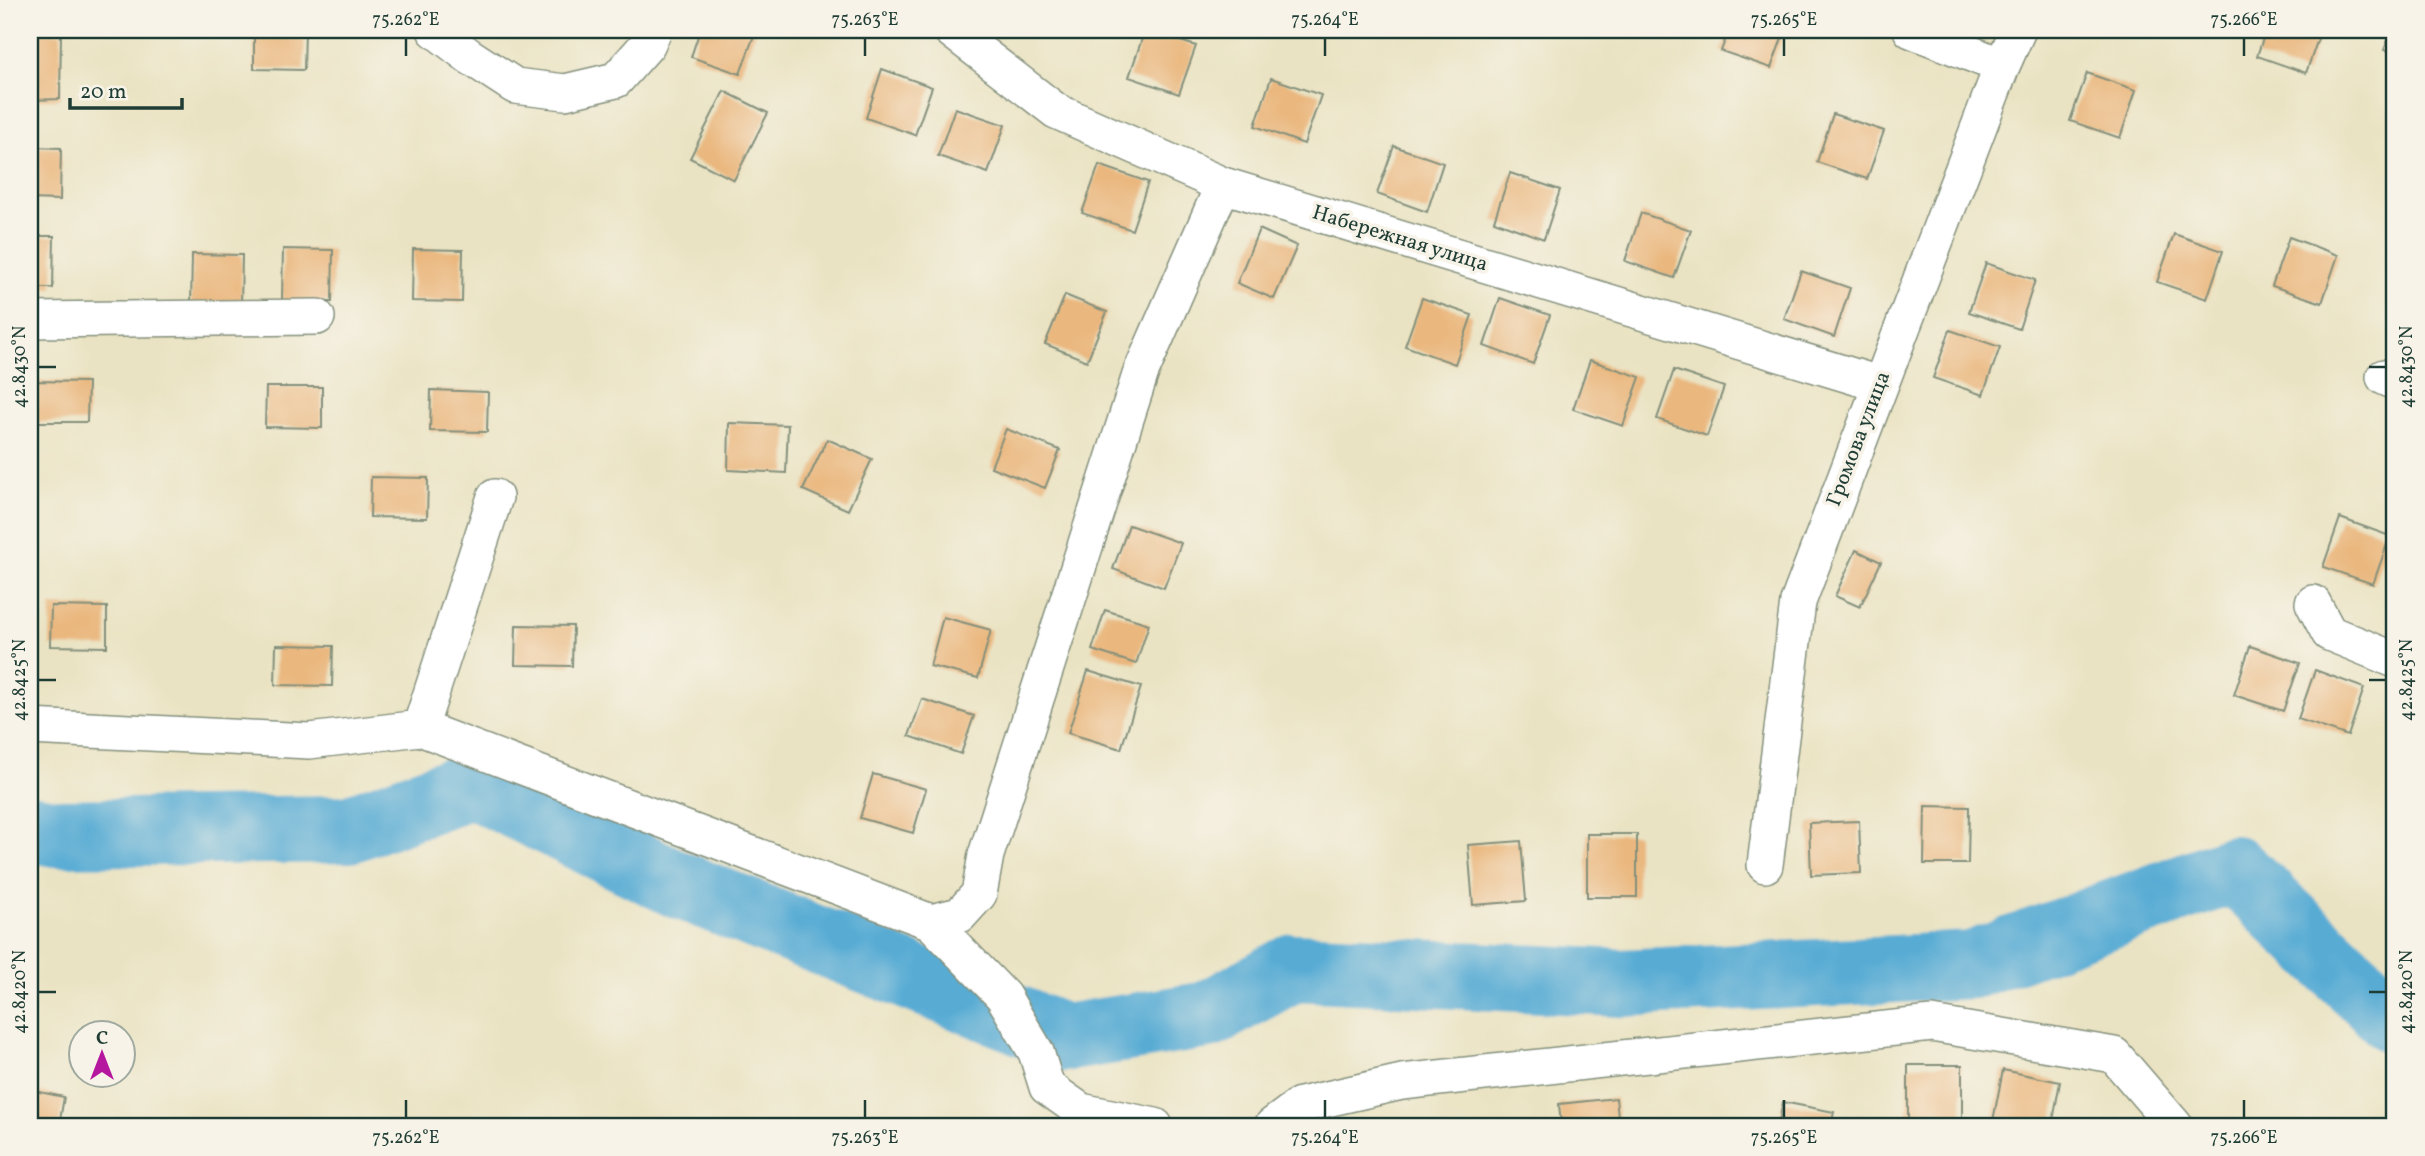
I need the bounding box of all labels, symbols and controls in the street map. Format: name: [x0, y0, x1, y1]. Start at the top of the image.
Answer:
text: 75.262°E: [372, 8, 440, 33]
text: 75.263°E: [832, 8, 899, 33]
text: 75.264°E: [1291, 8, 1359, 33]
text: 75.265°E: [1751, 8, 1817, 33]
text: 75.266°E: [2210, 8, 2278, 33]
scale bar: [70, 66, 182, 110]
text: 20 m: [80, 78, 126, 107]
street label: Набережная улица: [1309, 198, 1491, 280]
text: 42.8430°N: [8, 326, 33, 408]
text: 42.8430°N: [2395, 326, 2420, 408]
street label: Громова улица: [1820, 367, 1898, 511]
text: 42.8425°N: [8, 639, 33, 721]
text: 42.8425°N: [2395, 639, 2420, 721]
text: 42.8420°N: [8, 950, 33, 1034]
text: 42.8420°N: [2395, 950, 2420, 1034]
north arrow: [66, 1020, 136, 1090]
text: С: [96, 1026, 108, 1052]
text: 75.262°E: [372, 1126, 440, 1151]
text: 75.263°E: [832, 1126, 899, 1151]
text: 75.264°E: [1291, 1126, 1359, 1151]
text: 75.265°E: [1751, 1126, 1817, 1151]
text: 75.266°E: [2210, 1126, 2278, 1151]

